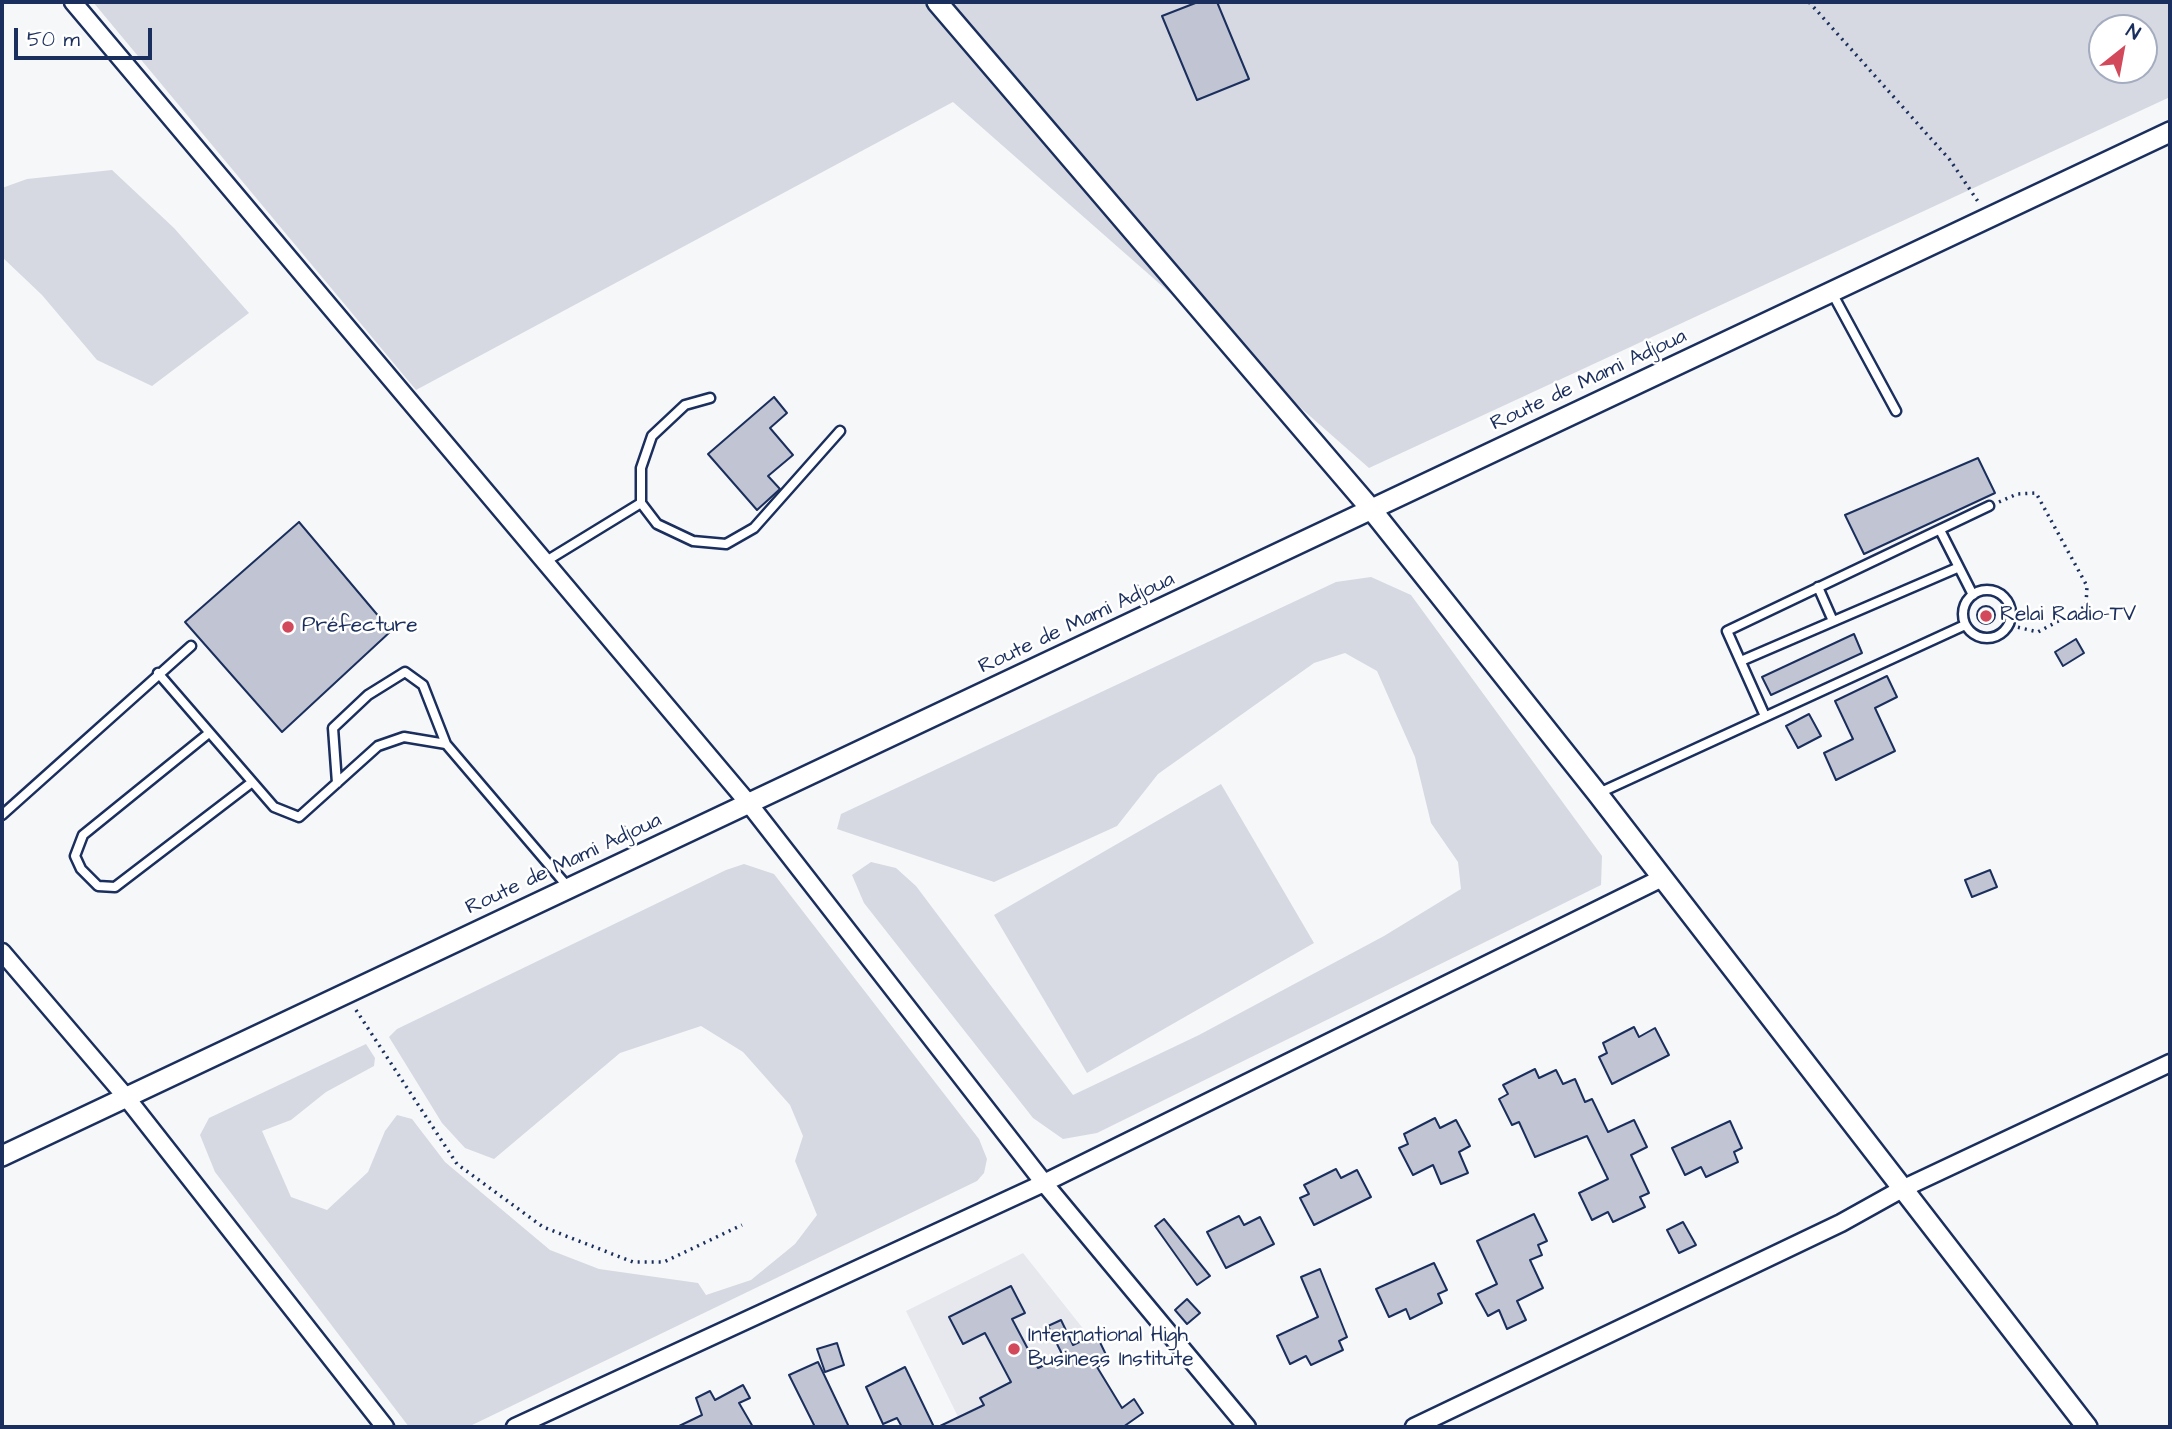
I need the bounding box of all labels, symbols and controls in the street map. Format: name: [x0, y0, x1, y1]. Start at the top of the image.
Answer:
scale bar: [18, 14, 156, 58]
north arrow: [2088, 14, 2158, 84]
text: N: [2121, 18, 2145, 47]
text: 50 m: [27, 25, 80, 54]
street label: Route de Mami Adjoua: [1487, 324, 1691, 438]
street label: Route de Mami Adjoua: [975, 567, 1179, 681]
place label: Relai Radio-TV: [2000, 603, 2136, 629]
marker: Relai Radio-TV: [1978, 608, 1994, 624]
place label: Préfecture: [302, 614, 418, 640]
marker: Préfecture: [280, 619, 296, 635]
street label: Route de Mami Adjoua: [462, 808, 666, 922]
place label: International High Business Institute: [1028, 1324, 1194, 1374]
marker: International High Business Institute: [1006, 1341, 1022, 1357]

